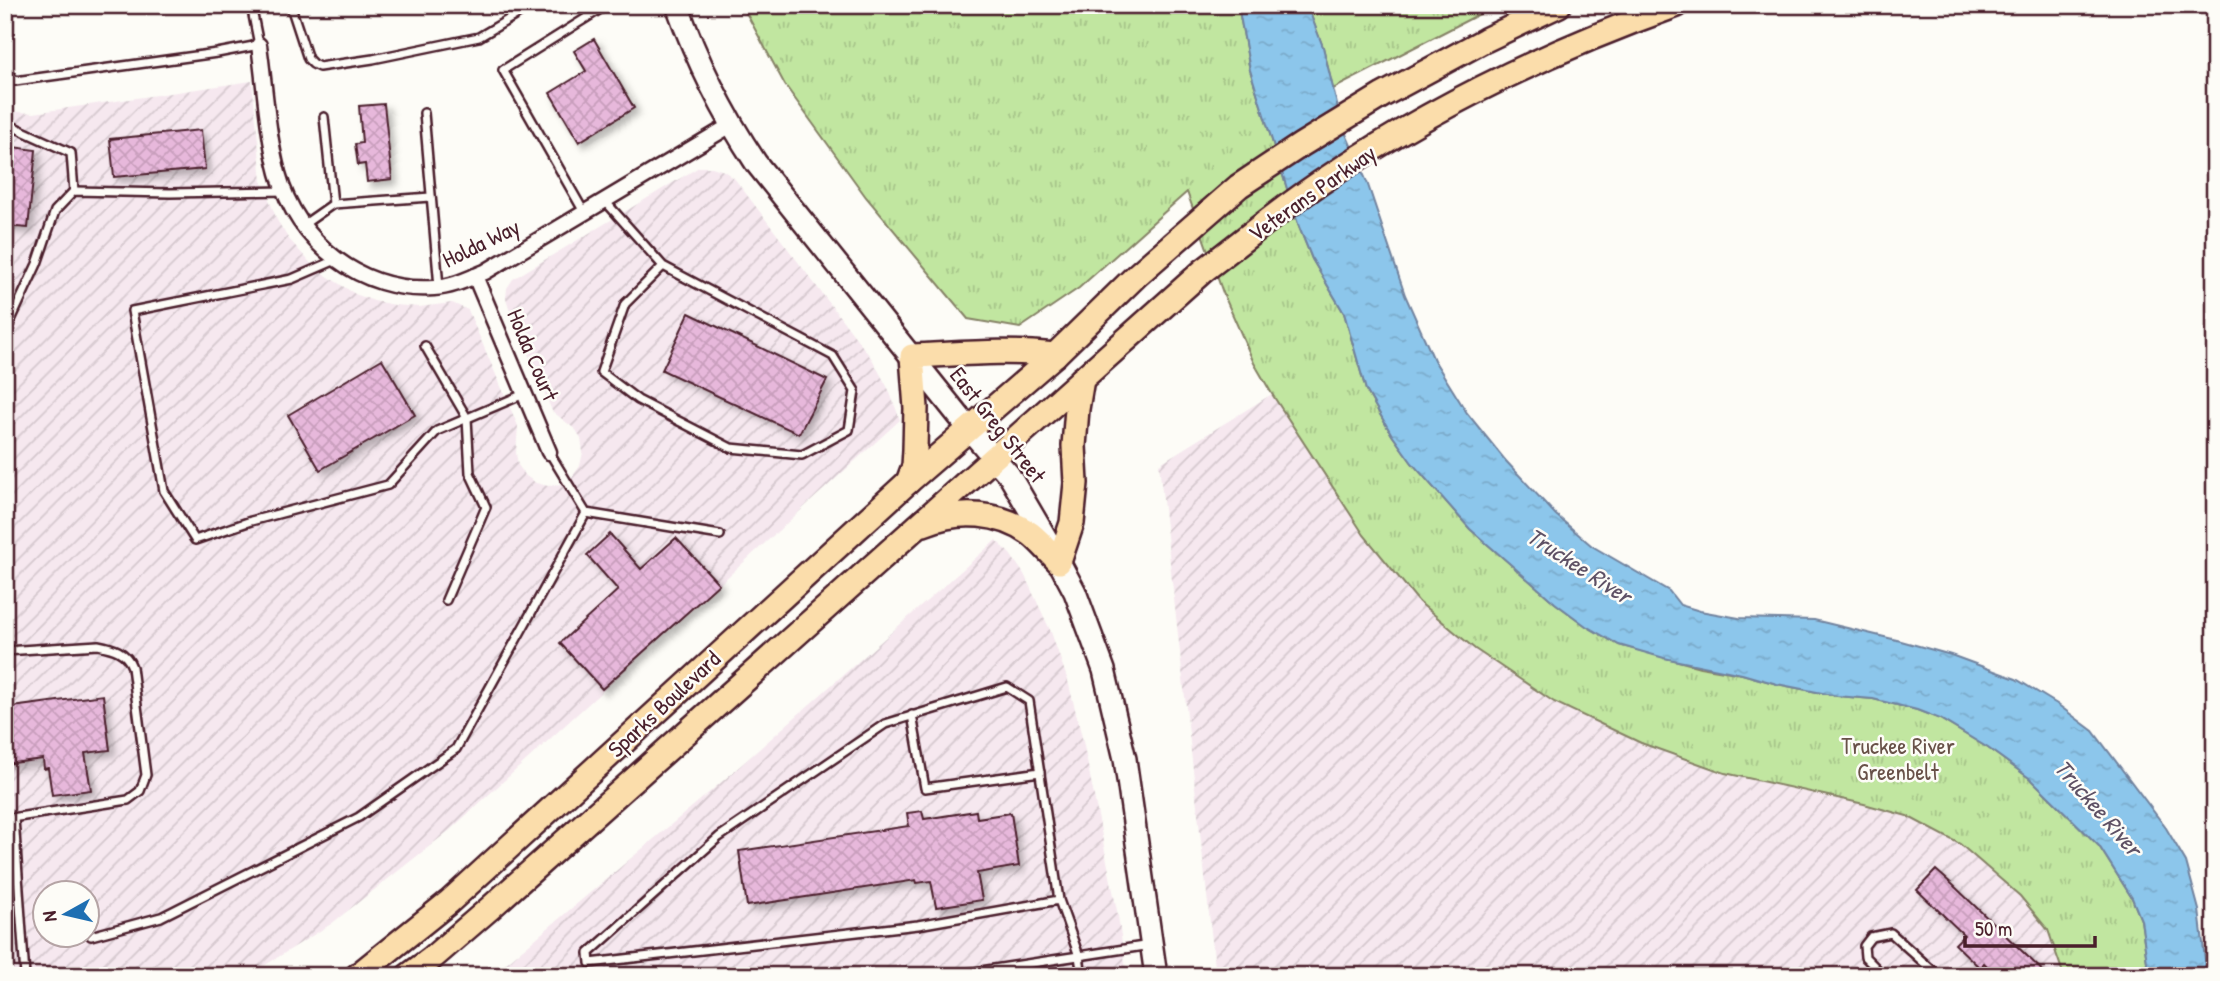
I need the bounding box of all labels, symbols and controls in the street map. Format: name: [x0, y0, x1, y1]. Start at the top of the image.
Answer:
street label: Veterans Parkway: [1242, 137, 1382, 248]
street label: Holda Way: [437, 210, 525, 275]
street label: Holda Court: [500, 304, 567, 407]
street label: East Greg Street: [943, 360, 1054, 490]
water label: Truckee River: [1521, 519, 1640, 612]
street label: Sparks Boulevard: [601, 643, 727, 764]
park label: Truckee River Greenbelt: [1841, 730, 1955, 787]
water label: Truckee River: [2048, 752, 2152, 865]
north arrow: [32, 880, 102, 950]
scale bar: [1965, 904, 2094, 948]
text: N: [36, 910, 63, 923]
text: 50 m: [1975, 914, 2012, 943]

